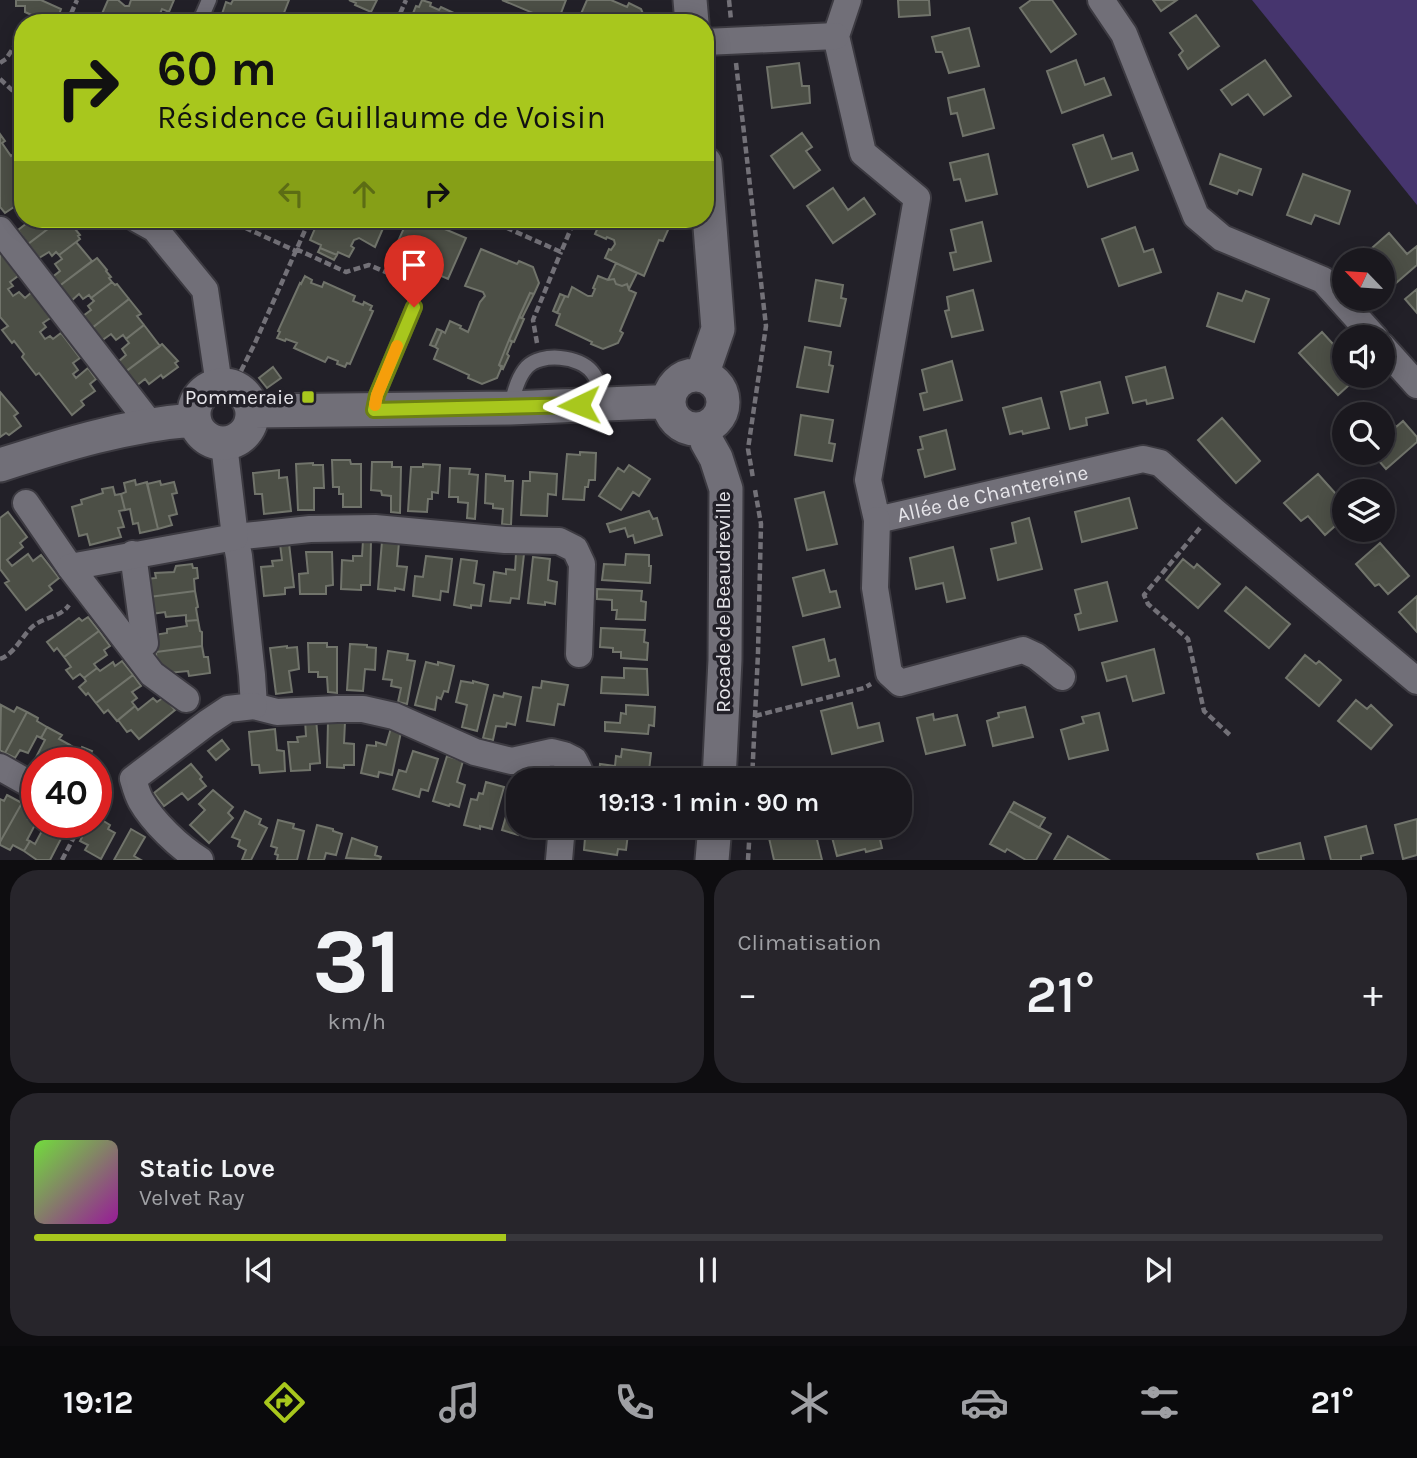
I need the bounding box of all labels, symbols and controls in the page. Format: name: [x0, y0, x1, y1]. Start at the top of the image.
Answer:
text: 60 m: [157, 40, 277, 97]
icon: right: [42, 42, 133, 133]
text: Résidence Guillaume de Voisin: [157, 99, 606, 136]
icon: left: [272, 175, 310, 213]
icon: ahead: [345, 175, 383, 213]
icon: right: [418, 175, 456, 213]
pin: [384, 235, 444, 307]
icon: arrive: [395, 246, 433, 284]
north arrow: [1332, 248, 1395, 312]
map controls: [1332, 248, 1395, 542]
button: sound: [1332, 325, 1395, 388]
position arrow: [542, 368, 616, 442]
place label: Pommeraie: [185, 385, 294, 409]
marker: Pommeraie: [300, 389, 316, 405]
button: search: [1332, 402, 1395, 465]
street label: Allée de Chantereine: [895, 460, 1090, 527]
button: layers: [1332, 479, 1395, 542]
street label: Rocade de Beaudreville: [711, 491, 735, 713]
speed limit sign: 40: [21, 747, 112, 838]
text: 19:13 · 1 min · 90 m: [599, 787, 819, 818]
text: 31: [312, 909, 401, 1015]
text: Climatisation: [738, 929, 881, 956]
text: 21°: [1026, 964, 1095, 1025]
text: −: [738, 972, 757, 1017]
text: +: [1363, 972, 1383, 1017]
text: km/h: [328, 1008, 386, 1035]
text: Static Love: [139, 1153, 275, 1184]
text: Velvet Ray: [139, 1184, 244, 1211]
icon: previous: [240, 1251, 278, 1289]
icon: pause: [689, 1251, 727, 1289]
icon: next: [1139, 1251, 1177, 1289]
icon: directions: [260, 1378, 309, 1427]
icon: music: [435, 1378, 484, 1427]
icon: phone: [610, 1378, 659, 1427]
icon: climate: [785, 1378, 834, 1427]
icon: car: [960, 1378, 1009, 1427]
icon: filters: [1135, 1378, 1184, 1427]
text: 19:12: [63, 1384, 133, 1421]
text: 21°: [1311, 1384, 1354, 1421]

